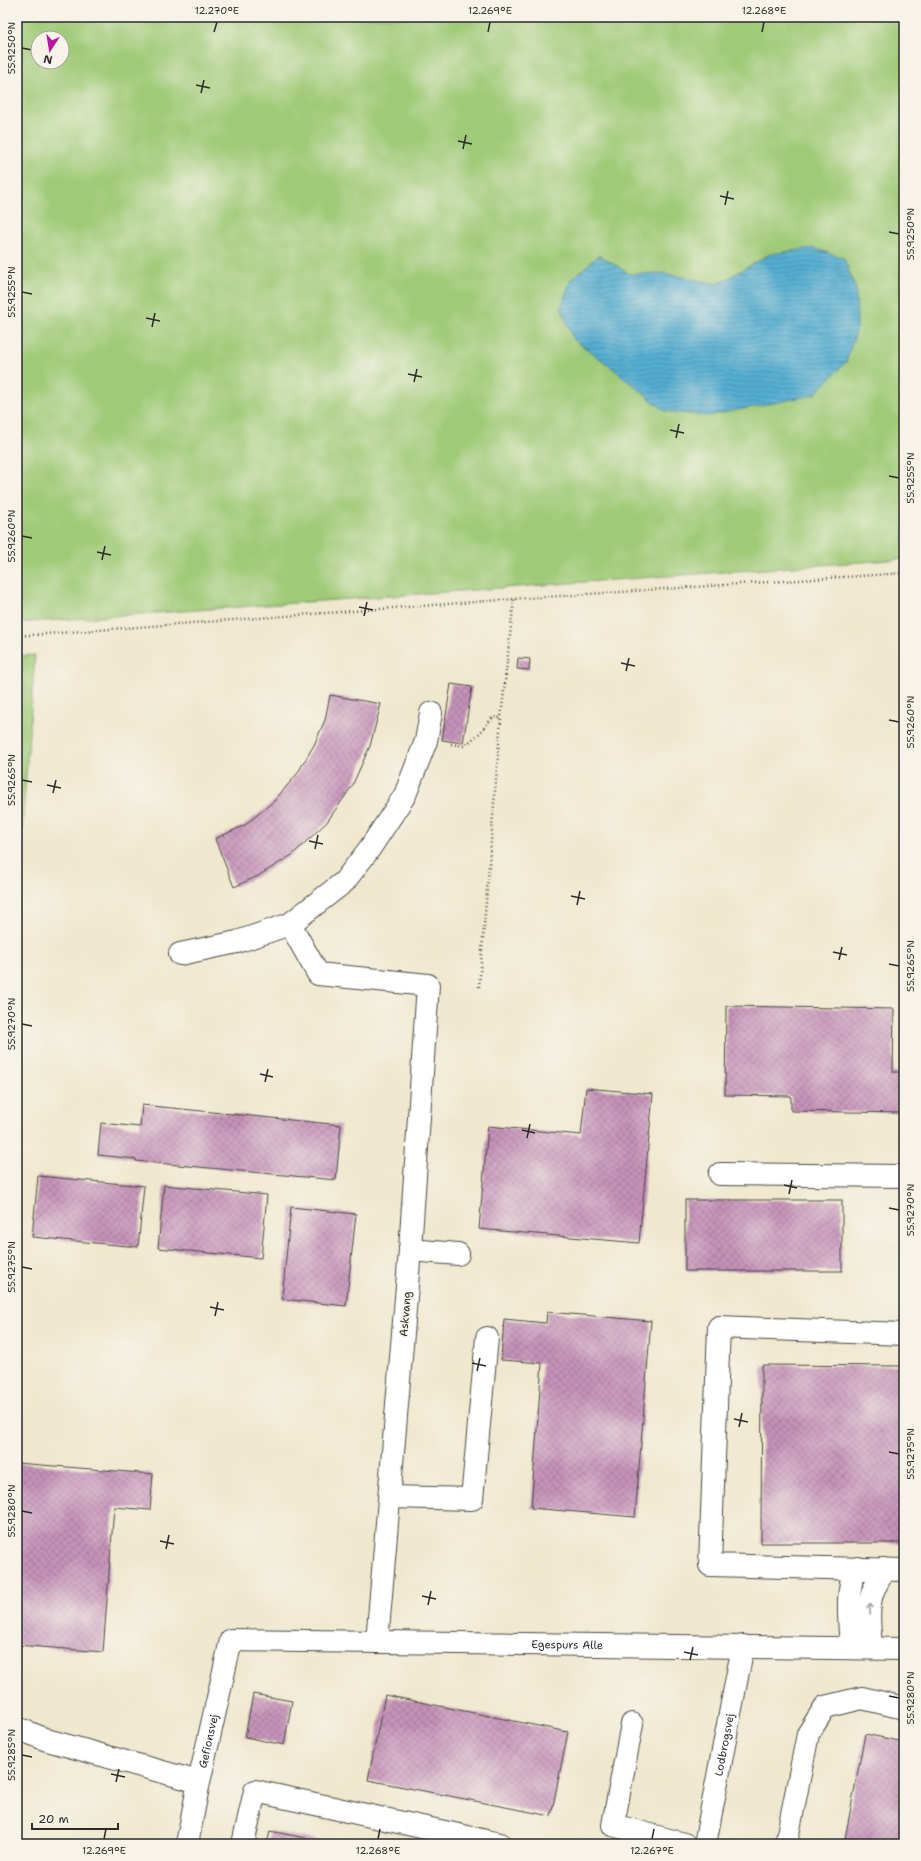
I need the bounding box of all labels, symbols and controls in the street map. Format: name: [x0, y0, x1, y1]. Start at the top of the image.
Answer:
text: 12.270°E: [195, 4, 239, 17]
text: 12.269°E: [468, 4, 512, 17]
text: 12.268°E: [742, 4, 786, 17]
text: 55.9250°N: [5, 22, 18, 74]
north arrow: [30, 30, 70, 70]
text: N: [42, 51, 54, 68]
text: 55.9250°N: [904, 208, 917, 260]
text: 55.9255°N: [5, 266, 18, 318]
text: 55.9255°N: [904, 452, 917, 504]
text: 55.9260°N: [5, 510, 18, 562]
text: 55.9260°N: [904, 696, 917, 748]
text: 55.9265°N: [5, 754, 18, 806]
text: 55.9265°N: [904, 940, 917, 992]
text: 55.9270°N: [5, 998, 18, 1050]
text: 55.9270°N: [904, 1184, 917, 1236]
text: 55.9275°N: [5, 1241, 18, 1293]
street label: Askvang: [396, 1291, 415, 1337]
text: 55.9275°N: [904, 1428, 917, 1480]
text: 55.9280°N: [5, 1484, 18, 1538]
one-way arrow: [866, 1603, 874, 1616]
street label: Egespurs Alle: [531, 1637, 603, 1653]
text: 55.9280°N: [904, 1671, 917, 1725]
street label: Lodbrogsvej: [711, 1712, 738, 1778]
street label: Gefionsvej: [195, 1713, 222, 1770]
text: 55.9285°N: [5, 1729, 18, 1781]
scale bar: [32, 1805, 118, 1831]
text: 20 m: [38, 1811, 69, 1827]
text: 12.269°E: [82, 1844, 126, 1857]
text: 12.268°E: [356, 1844, 400, 1857]
text: 12.267°E: [630, 1844, 674, 1857]

